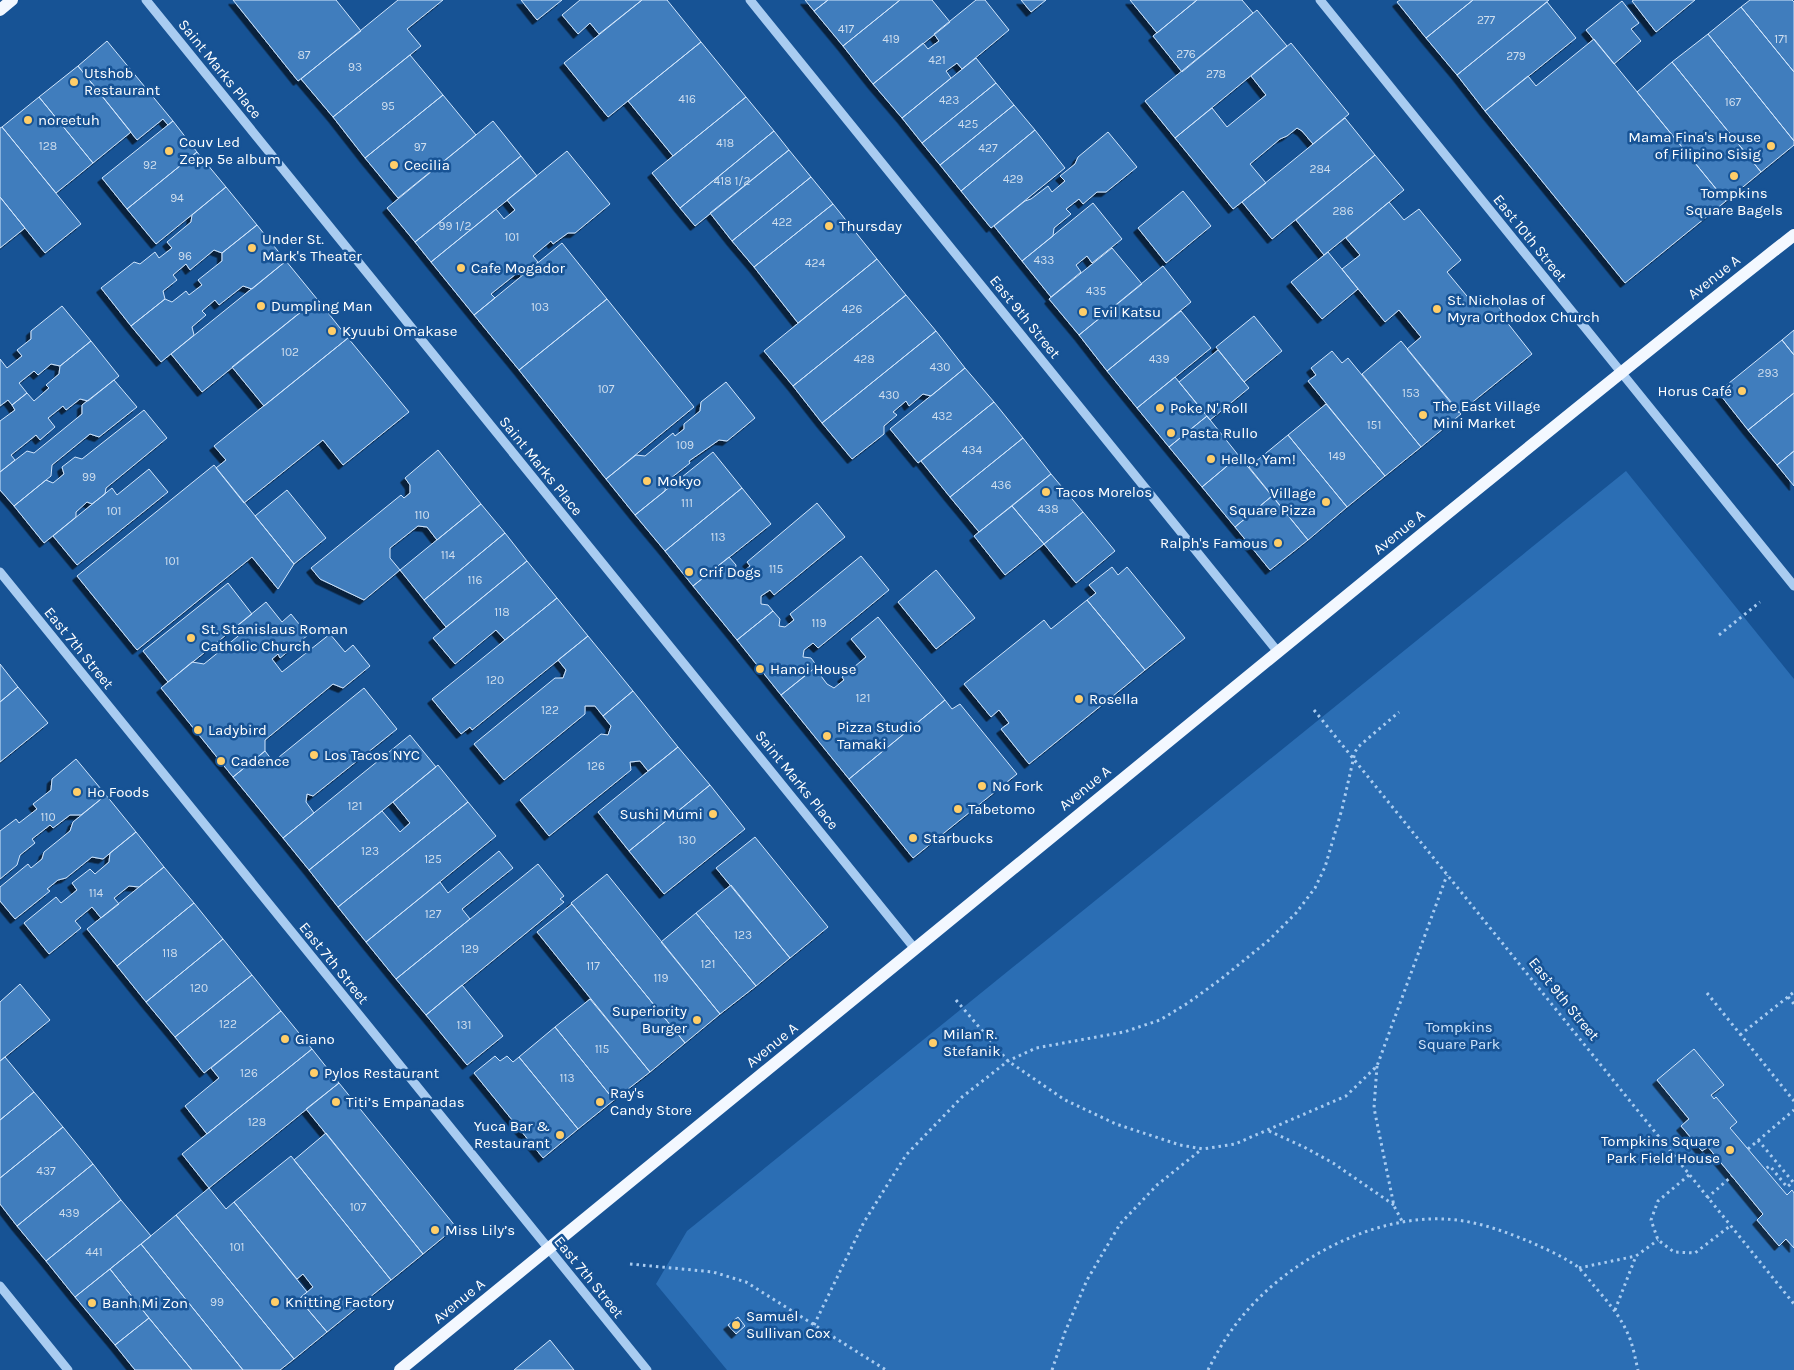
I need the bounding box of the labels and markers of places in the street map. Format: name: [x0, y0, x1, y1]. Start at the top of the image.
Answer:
place label: Utshob Restaurant: [84, 64, 160, 99]
marker: Utshob Restaurant: [68, 76, 80, 88]
place label: noreetuh: [38, 111, 100, 129]
marker: noreetuh: [22, 114, 34, 126]
place label: Mama Fina's House of Filipino Sisig: [1628, 128, 1762, 163]
place label: Couv Led Zepp 5e album: [179, 133, 281, 168]
marker: Mama Fina's House of Filipino Sisig: [1765, 140, 1777, 152]
marker: Couv Led Zepp 5e album: [163, 145, 175, 157]
place label: Cecilia: [404, 156, 450, 174]
marker: Cecilia: [388, 159, 400, 171]
marker: Tompkins Square Bagels: [1728, 170, 1740, 182]
place label: Tompkins Square Bagels: [1685, 184, 1783, 219]
place label: Thursday: [839, 217, 902, 235]
marker: Thursday: [823, 220, 835, 232]
place label: Under St. Mark's Theater: [262, 230, 362, 265]
marker: Under St. Mark's Theater: [246, 242, 258, 254]
place label: Cafe Mogador: [471, 259, 566, 277]
marker: Cafe Mogador: [455, 262, 467, 274]
place label: St. Nicholas of Myra Orthodox Church: [1447, 291, 1600, 326]
place label: Dumpling Man: [271, 297, 373, 315]
marker: Dumpling Man: [255, 300, 267, 312]
place label: Evil Katsu: [1093, 303, 1161, 321]
marker: St. Nicholas of Myra Orthodox Church: [1431, 303, 1443, 315]
marker: Evil Katsu: [1077, 306, 1089, 318]
place label: Kyuubi Omakase: [342, 322, 457, 340]
marker: Kyuubi Omakase: [326, 325, 338, 337]
place label: Horus Café: [1658, 382, 1732, 400]
marker: Horus Café: [1736, 385, 1748, 397]
place label: The East Village Mini Market: [1433, 397, 1540, 432]
place label: Poke N' Roll: [1170, 399, 1248, 417]
marker: Poke N' Roll: [1154, 402, 1166, 414]
marker: The East Village Mini Market: [1417, 409, 1429, 421]
place label: Pasta Rullo: [1181, 424, 1258, 442]
marker: Pasta Rullo: [1165, 427, 1177, 439]
place label: Hello, Yam!: [1221, 450, 1296, 468]
marker: Hello, Yam!: [1205, 453, 1217, 465]
place label: Mokyo: [657, 472, 701, 490]
marker: Mokyo: [641, 475, 653, 487]
place label: Tacos Morelos: [1056, 483, 1152, 501]
place label: Village Square Pizza: [1229, 484, 1316, 519]
marker: Tacos Morelos: [1040, 486, 1052, 498]
marker: Village Square Pizza: [1320, 496, 1332, 508]
place label: Ralph's Famous: [1160, 534, 1268, 552]
marker: Ralph's Famous: [1272, 537, 1284, 549]
place label: Crif Dogs: [699, 563, 761, 581]
marker: Crif Dogs: [683, 566, 695, 578]
place label: St. Stanislaus Roman Catholic Church: [201, 620, 348, 655]
marker: St. Stanislaus Roman Catholic Church: [185, 632, 197, 644]
place label: Hanoi House: [770, 660, 856, 678]
marker: Hanoi House: [754, 663, 766, 675]
place label: Rosella: [1089, 690, 1139, 708]
marker: Rosella: [1073, 693, 1085, 705]
place label: Pizza Studio Tamaki: [837, 718, 921, 753]
place label: Ladybird: [208, 721, 267, 739]
marker: Ladybird: [192, 724, 204, 736]
marker: Pizza Studio Tamaki: [821, 730, 833, 742]
place label: Los Tacos NYC: [324, 746, 420, 764]
marker: Los Tacos NYC: [308, 749, 320, 761]
place label: Cadence: [231, 752, 290, 770]
marker: Cadence: [215, 755, 227, 767]
place label: No Fork: [992, 777, 1044, 795]
marker: No Fork: [976, 780, 988, 792]
place label: Ho Foods: [87, 783, 149, 801]
marker: Ho Foods: [71, 786, 83, 798]
place label: Tabetomo: [968, 800, 1035, 818]
marker: Tabetomo: [952, 803, 964, 815]
place label: Sushi Mumi: [620, 805, 703, 823]
marker: Sushi Mumi: [707, 808, 719, 820]
place label: Starbucks: [923, 829, 993, 847]
marker: Starbucks: [907, 832, 919, 844]
place label: Superiority Burger: [612, 1002, 688, 1037]
marker: Superiority Burger: [691, 1014, 703, 1026]
place label: Milan R. Stefanik: [943, 1025, 1001, 1060]
place label: Giano: [295, 1030, 335, 1048]
marker: Giano: [279, 1033, 291, 1045]
marker: Milan R. Stefanik: [927, 1037, 939, 1049]
place label: Pylos Restaurant: [324, 1064, 440, 1082]
marker: Pylos Restaurant: [308, 1067, 320, 1079]
place label: Ray's Candy Store: [610, 1084, 692, 1119]
place label: Titi’s Empanadas: [346, 1093, 465, 1111]
marker: Titi’s Empanadas: [330, 1096, 342, 1108]
marker: Ray's Candy Store: [594, 1096, 606, 1108]
place label: Yuca Bar & Restaurant: [474, 1117, 550, 1152]
marker: Yuca Bar & Restaurant: [554, 1129, 566, 1141]
place label: Tompkins Square Park Field House: [1601, 1132, 1720, 1167]
marker: Tompkins Square Park Field House: [1724, 1144, 1736, 1156]
place label: Miss Lily’s: [445, 1221, 515, 1239]
marker: Miss Lily’s: [429, 1224, 441, 1236]
place label: Knitting Factory: [285, 1293, 394, 1311]
place label: Banh Mi Zon: [102, 1294, 188, 1312]
marker: Knitting Factory: [269, 1296, 281, 1308]
marker: Banh Mi Zon: [86, 1297, 98, 1309]
place label: Samuel Sullivan Cox: [746, 1307, 831, 1342]
marker: Samuel Sullivan Cox: [730, 1319, 742, 1331]

